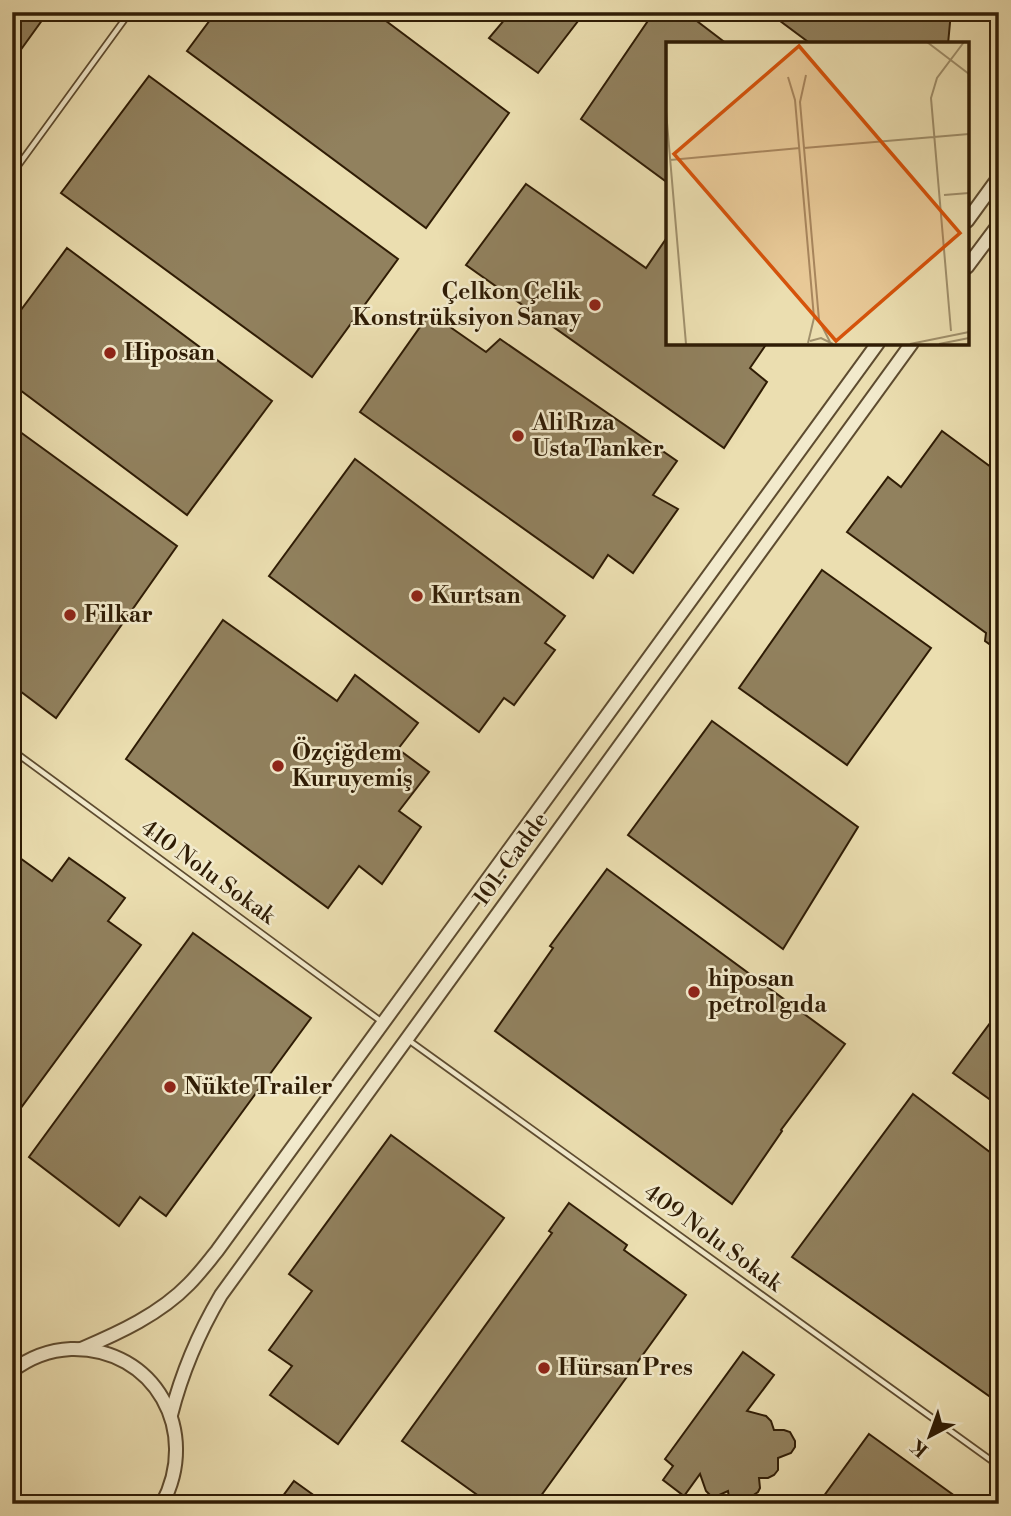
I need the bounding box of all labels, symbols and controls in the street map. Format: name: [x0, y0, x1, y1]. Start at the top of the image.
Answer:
inset map: [666, 42, 969, 345]
place label: Çelkon Çelik Konstrüksiyon Sanay: [352, 278, 582, 332]
marker: Çelkon Çelik Konstrüksiyon Sanay: [587, 297, 603, 313]
place label: Hiposan: [124, 339, 215, 367]
marker: Hiposan: [102, 345, 118, 361]
place label: Ali Rıza Usta Tanker: [531, 409, 664, 463]
marker: Ali Rıza Usta Tanker: [510, 428, 526, 444]
place label: Kurtsan: [431, 582, 521, 610]
marker: Kurtsan: [409, 588, 425, 604]
place label: Filkar: [84, 601, 153, 629]
marker: Filkar: [62, 607, 78, 623]
place label: Özçiğdem Kuruyemiş: [292, 736, 413, 793]
marker: Özçiğdem Kuruyemiş: [270, 758, 286, 774]
street label: 101. Cadde: [468, 807, 554, 911]
street label: 410 Nolu Sokak: [135, 814, 282, 931]
place label: hiposan petrol gıda: [708, 965, 827, 1019]
marker: hiposan petrol gıda: [686, 984, 702, 1000]
place label: Nükte Trailer: [184, 1073, 333, 1101]
marker: Nükte Trailer: [162, 1079, 178, 1095]
street label: 409 Nolu Sokak: [638, 1178, 789, 1298]
place label: Hürsan Pres: [558, 1354, 693, 1382]
marker: Hürsan Pres: [536, 1360, 552, 1376]
north arrow: [895, 1400, 965, 1470]
text: K: [905, 1434, 933, 1462]

